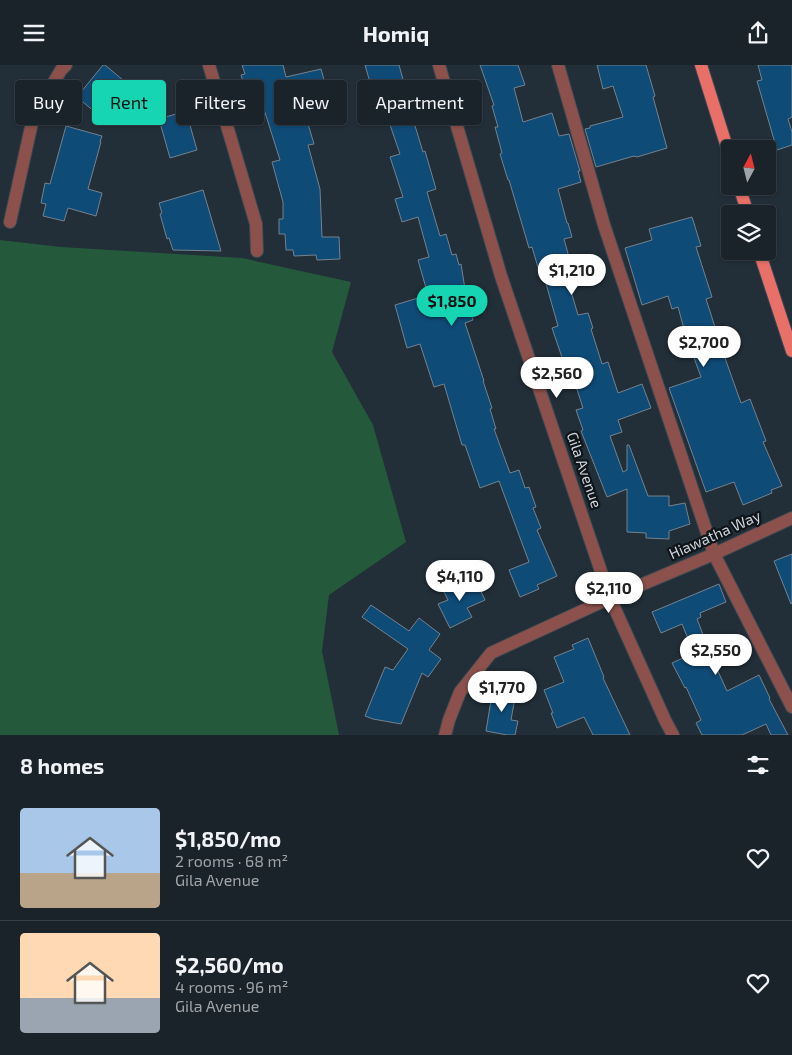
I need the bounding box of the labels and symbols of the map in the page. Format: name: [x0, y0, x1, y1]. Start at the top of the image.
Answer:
north arrow: [721, 140, 776, 195]
pin: $1,210: [531, 253, 613, 296]
pin: $1,850: [411, 285, 493, 327]
pin: $2,700: [663, 325, 745, 368]
pin: $2,560: [516, 357, 598, 399]
street label: Gila Avenue: [564, 429, 606, 510]
street label: Hiawatha Way: [666, 506, 763, 562]
pin: $4,110: [419, 559, 501, 602]
pin: $2,110: [568, 571, 650, 614]
pin: $2,550: [675, 633, 757, 676]
pin: $1,770: [461, 671, 543, 713]

